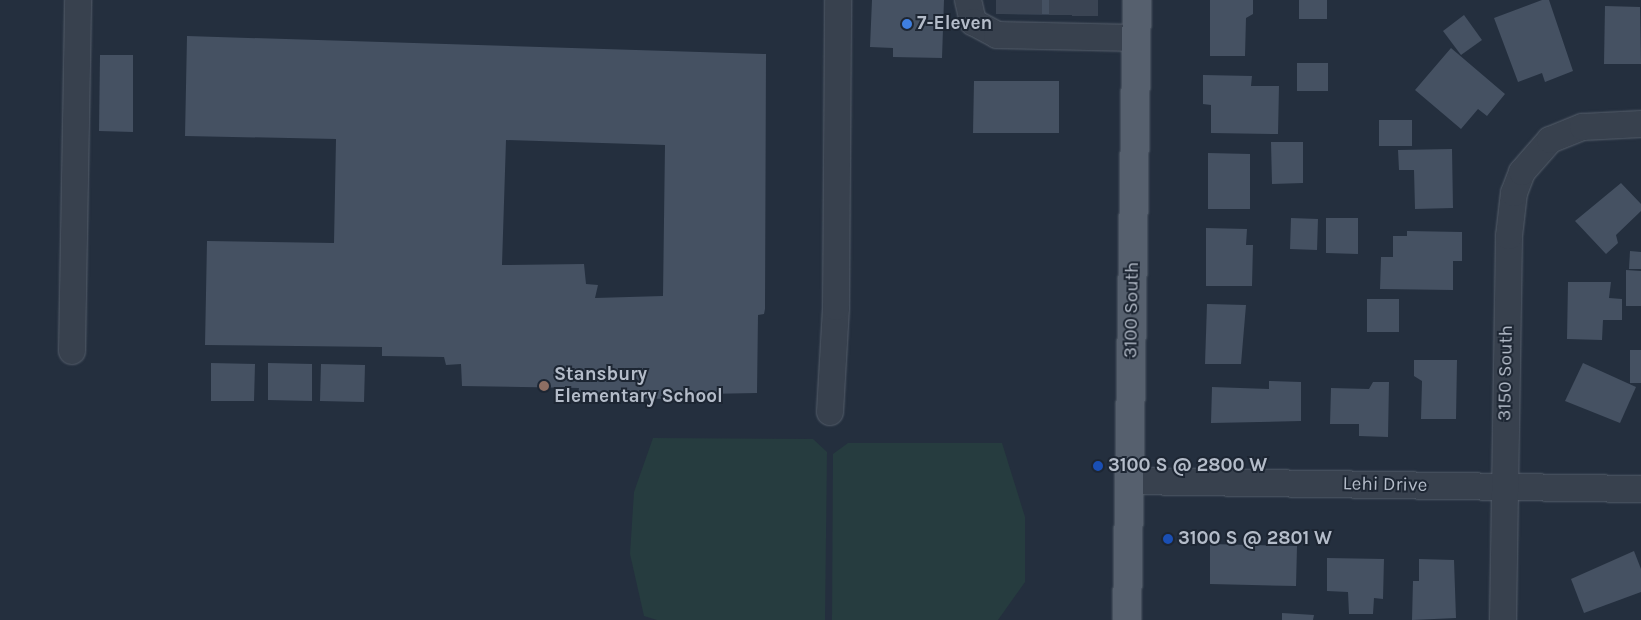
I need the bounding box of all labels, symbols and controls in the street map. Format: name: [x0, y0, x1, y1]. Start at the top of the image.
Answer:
place label: 7-Eleven: [917, 13, 992, 35]
marker: 7-Eleven: [901, 18, 913, 30]
street label: 3100 South: [1120, 262, 1144, 358]
street label: 3150 South: [1494, 325, 1518, 421]
place label: Stansbury Elementary School: [554, 364, 723, 408]
marker: Stansbury Elementary School: [538, 380, 550, 392]
place label: 3100 S @ 2800 W: [1108, 455, 1267, 477]
marker: 3100 S @ 2800 W: [1092, 460, 1104, 472]
street label: Lehi Drive: [1342, 473, 1428, 497]
place label: 3100 S @ 2801 W: [1178, 528, 1332, 550]
marker: 3100 S @ 2801 W: [1162, 533, 1174, 545]

